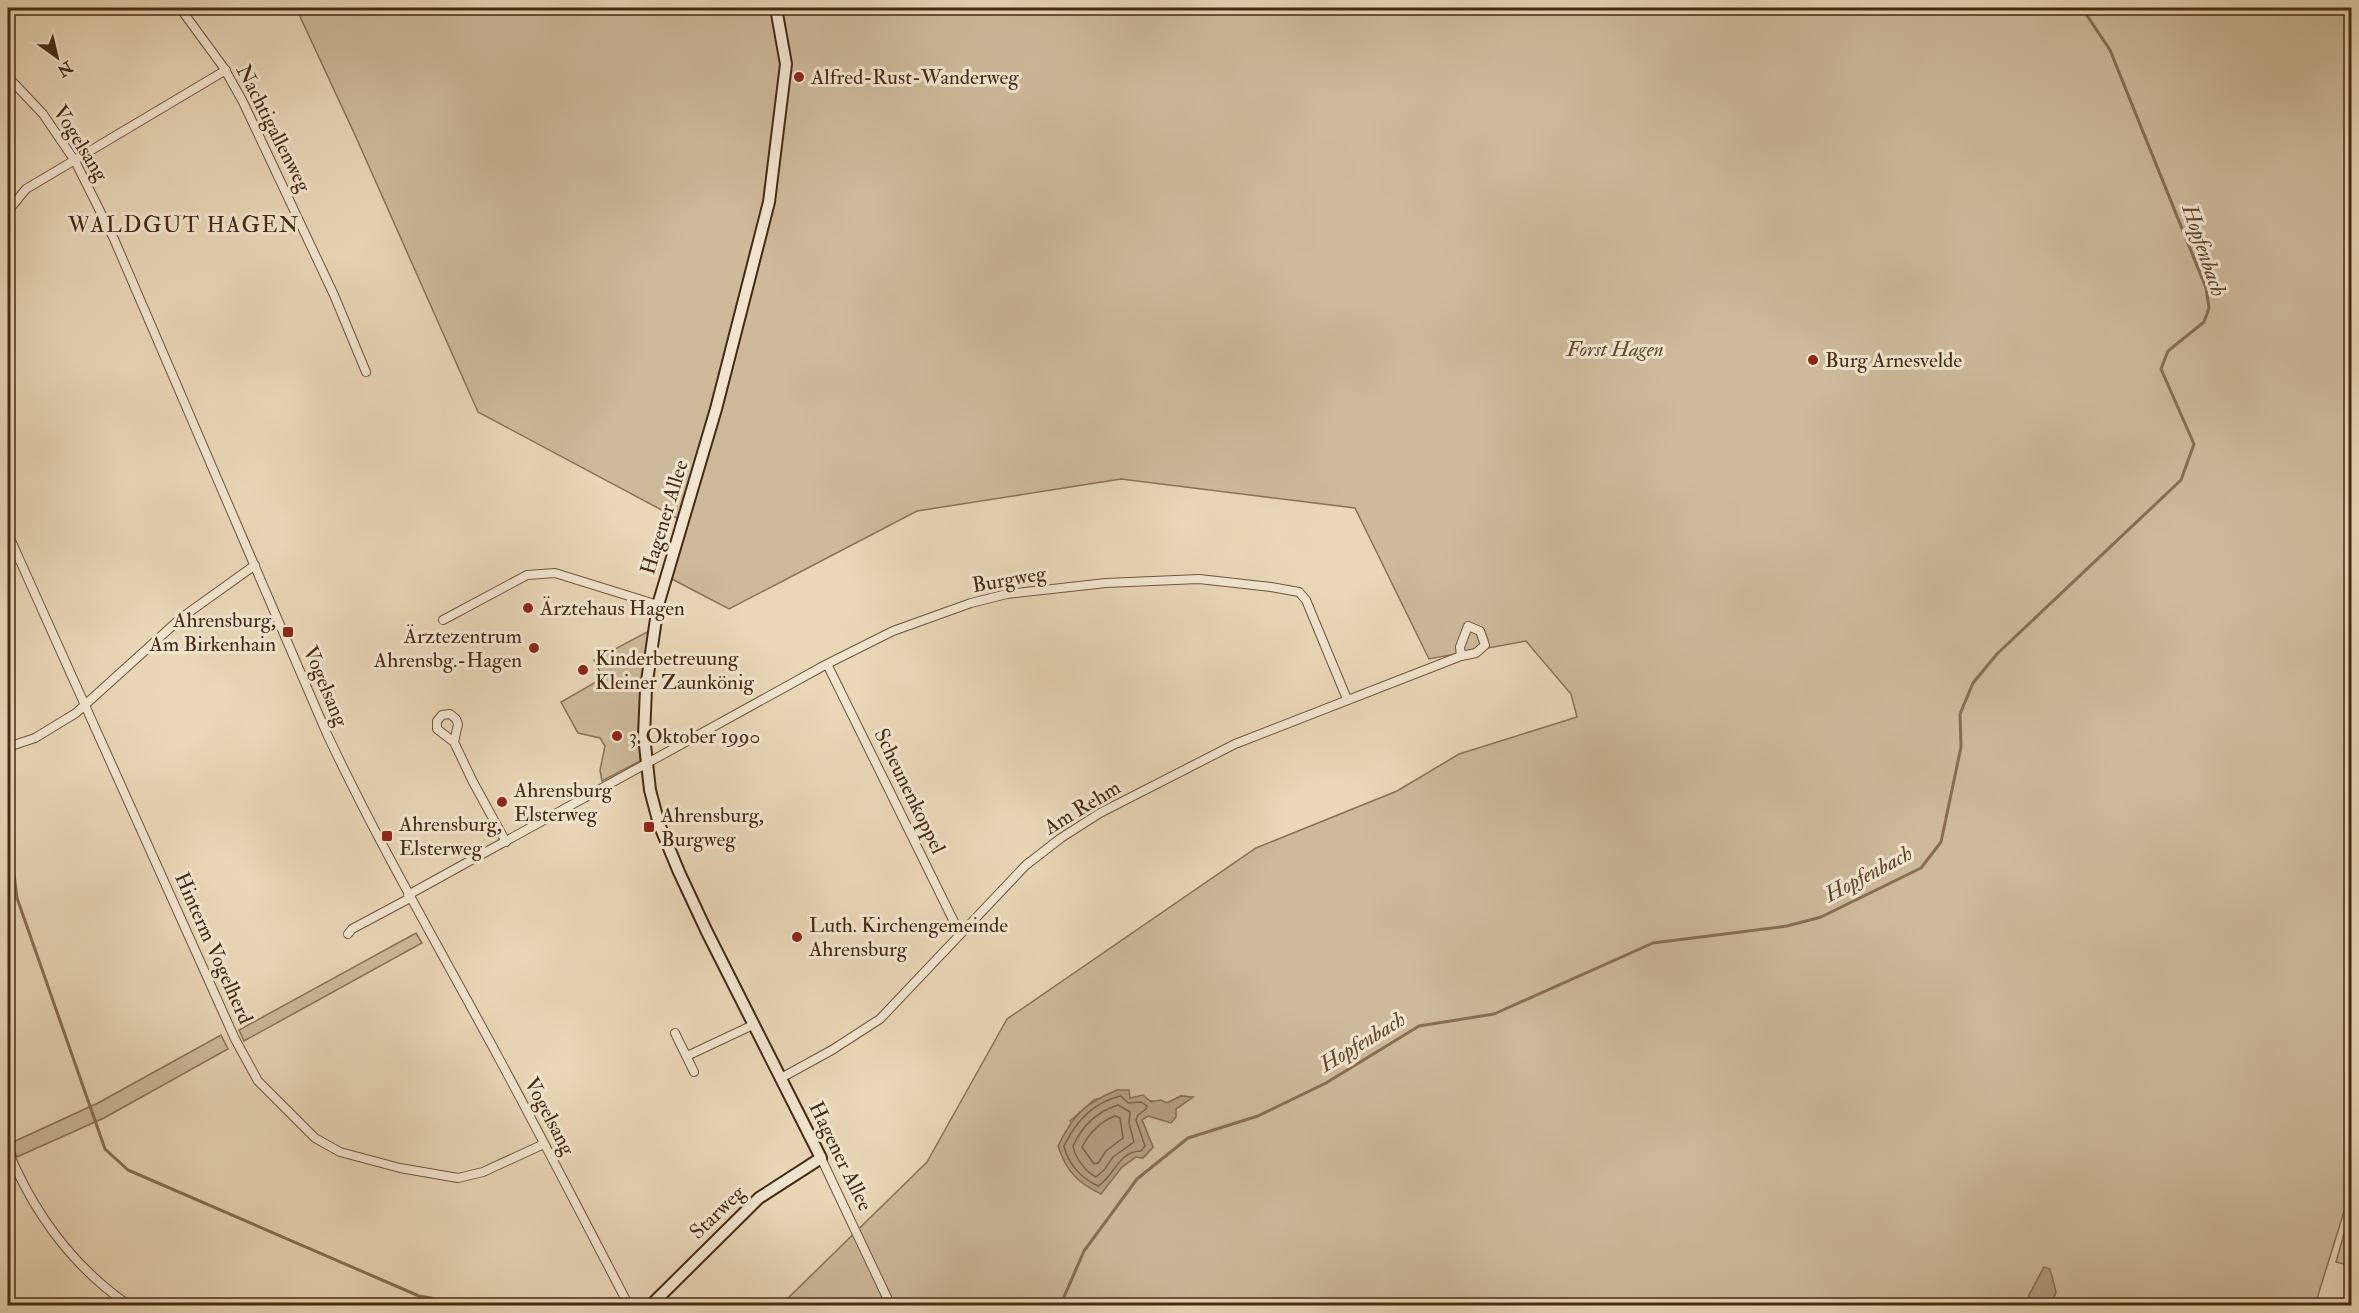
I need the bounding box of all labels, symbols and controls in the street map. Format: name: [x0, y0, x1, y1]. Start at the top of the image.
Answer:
north arrow: [27, 27, 87, 87]
text: N: [53, 56, 77, 81]
street label: Nachtigallenweg: [230, 60, 318, 197]
place label: Alfred-Rust-Wanderweg: [810, 64, 1019, 91]
marker: Alfred-Rust-Wanderweg: [792, 70, 806, 84]
street label: Vogelsang: [47, 100, 115, 187]
water label: Hopfenbach: [2175, 200, 2233, 300]
district label: WALDGUT HAGEN: [67, 211, 300, 239]
park label: Forst Hagen: [1565, 336, 1664, 363]
place label: Burg Arnesvelde: [1825, 347, 1962, 374]
marker: Burg Arnesvelde: [1806, 353, 1820, 367]
street label: Hagener Allee: [634, 456, 695, 578]
street label: Burgweg: [970, 560, 1049, 599]
place label: Ärztehaus Hagen: [539, 595, 685, 622]
marker: Ärztehaus Hagen: [521, 601, 535, 615]
place label: Ahrensburg, Am Birkenhain: [149, 607, 276, 658]
place label: Ärztezentrum Ahrensbg.-Hagen: [373, 623, 522, 674]
marker: Ahrensburg, Am Birkenhain: [281, 625, 295, 639]
marker: Ärztezentrum Ahrensbg.-Hagen: [527, 641, 541, 655]
street label: Vogelsang: [297, 642, 355, 731]
place label: Kinderbetreuung Kleiner Zaunkönig: [595, 645, 754, 696]
marker: Kinderbetreuung Kleiner Zaunkönig: [576, 663, 590, 677]
place label: 3. Oktober 1990: [629, 723, 760, 750]
street label: Scheunenkoppel: [868, 724, 952, 859]
marker: 3. Oktober 1990: [610, 729, 624, 743]
street label: Am Rehm: [1038, 774, 1126, 841]
place label: Ahrensburg Elsterweg: [513, 777, 613, 828]
marker: Ahrensburg Elsterweg: [495, 795, 509, 809]
place label: Ahrensburg, Burgweg: [660, 802, 764, 853]
place label: Ahrensburg, Elsterweg: [398, 811, 502, 862]
marker: Ahrensburg, Burgweg: [642, 820, 656, 834]
marker: Ahrensburg, Elsterweg: [380, 829, 394, 843]
water label: Hopfenbach: [1819, 839, 1917, 909]
street label: Hinterm Vogelherd: [168, 868, 259, 1029]
place label: Luth. Kirchengemeinde Ahrensburg: [808, 912, 1008, 963]
marker: Luth. Kirchengemeinde Ahrensburg: [790, 930, 804, 944]
water label: Hopfenbach: [1314, 1005, 1411, 1079]
street label: Vogelsang: [518, 1072, 582, 1161]
street label: Hagener Allee: [802, 1097, 879, 1216]
street label: Starweg: [684, 1179, 751, 1245]

